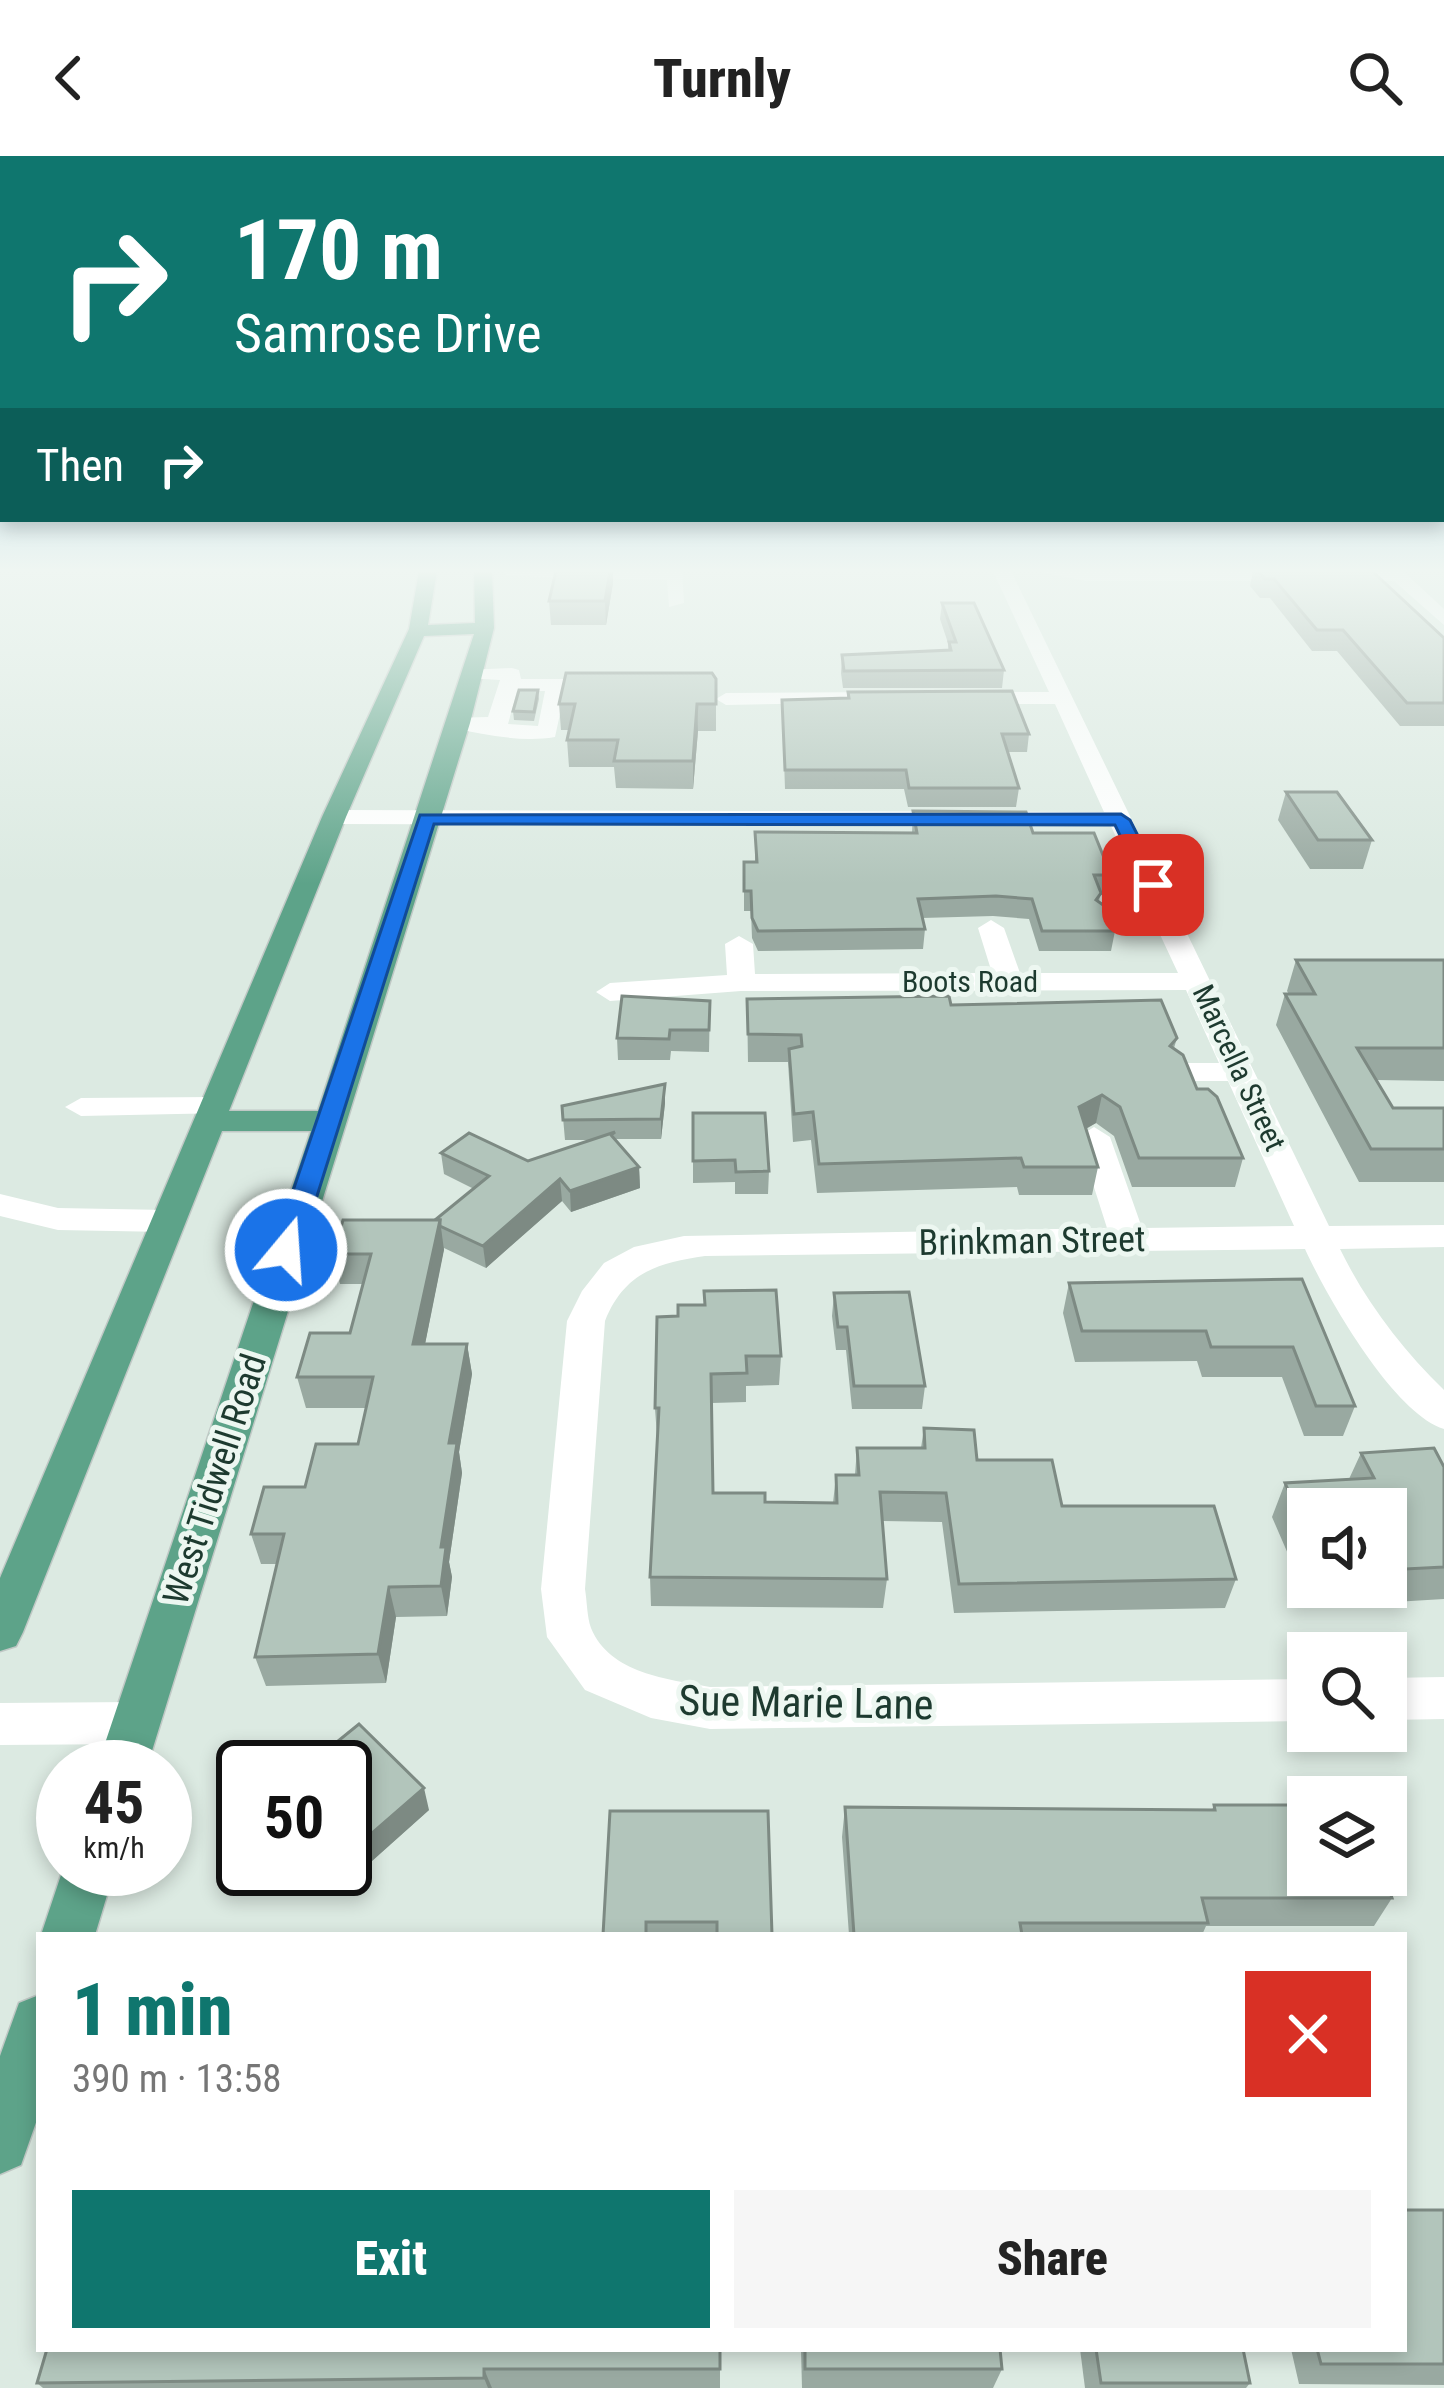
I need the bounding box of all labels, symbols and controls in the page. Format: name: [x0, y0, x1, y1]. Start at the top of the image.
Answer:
icon: back: [36, 45, 102, 111]
icon: search: [1342, 45, 1408, 111]
text: Turnly: [653, 47, 791, 110]
text: 170 m: [234, 201, 443, 300]
icon: right: [36, 204, 192, 360]
text: Samrose Drive: [234, 302, 542, 365]
icon: right: [148, 432, 214, 498]
text: Then: [36, 439, 124, 492]
pin: [1102, 834, 1204, 936]
icon: arrive: [1120, 852, 1186, 918]
street label: Boots Road: [902, 964, 1038, 999]
street label: Marcella Street: [1186, 979, 1293, 1156]
position arrow: [223, 1187, 349, 1313]
street label: Brinkman Street: [918, 1218, 1146, 1264]
street label: West Tidwell Road: [155, 1349, 275, 1610]
map controls: [1287, 1488, 1407, 1896]
button: sound: [1287, 1488, 1407, 1608]
button: search: [1287, 1632, 1407, 1752]
street label: Sue Marie Lane: [678, 1676, 934, 1729]
speed limit sign: 50: [216, 1740, 372, 1896]
text: 45: [84, 1767, 144, 1838]
button: layers: [1287, 1776, 1407, 1896]
text: km/h: [83, 1830, 145, 1865]
text: 1 min: [72, 1968, 233, 2053]
button: close: [1245, 1971, 1371, 2097]
text: 390 m · 13:58: [72, 2056, 282, 2102]
button: Exit: [72, 2190, 710, 2328]
button: Share: [734, 2190, 1371, 2328]

